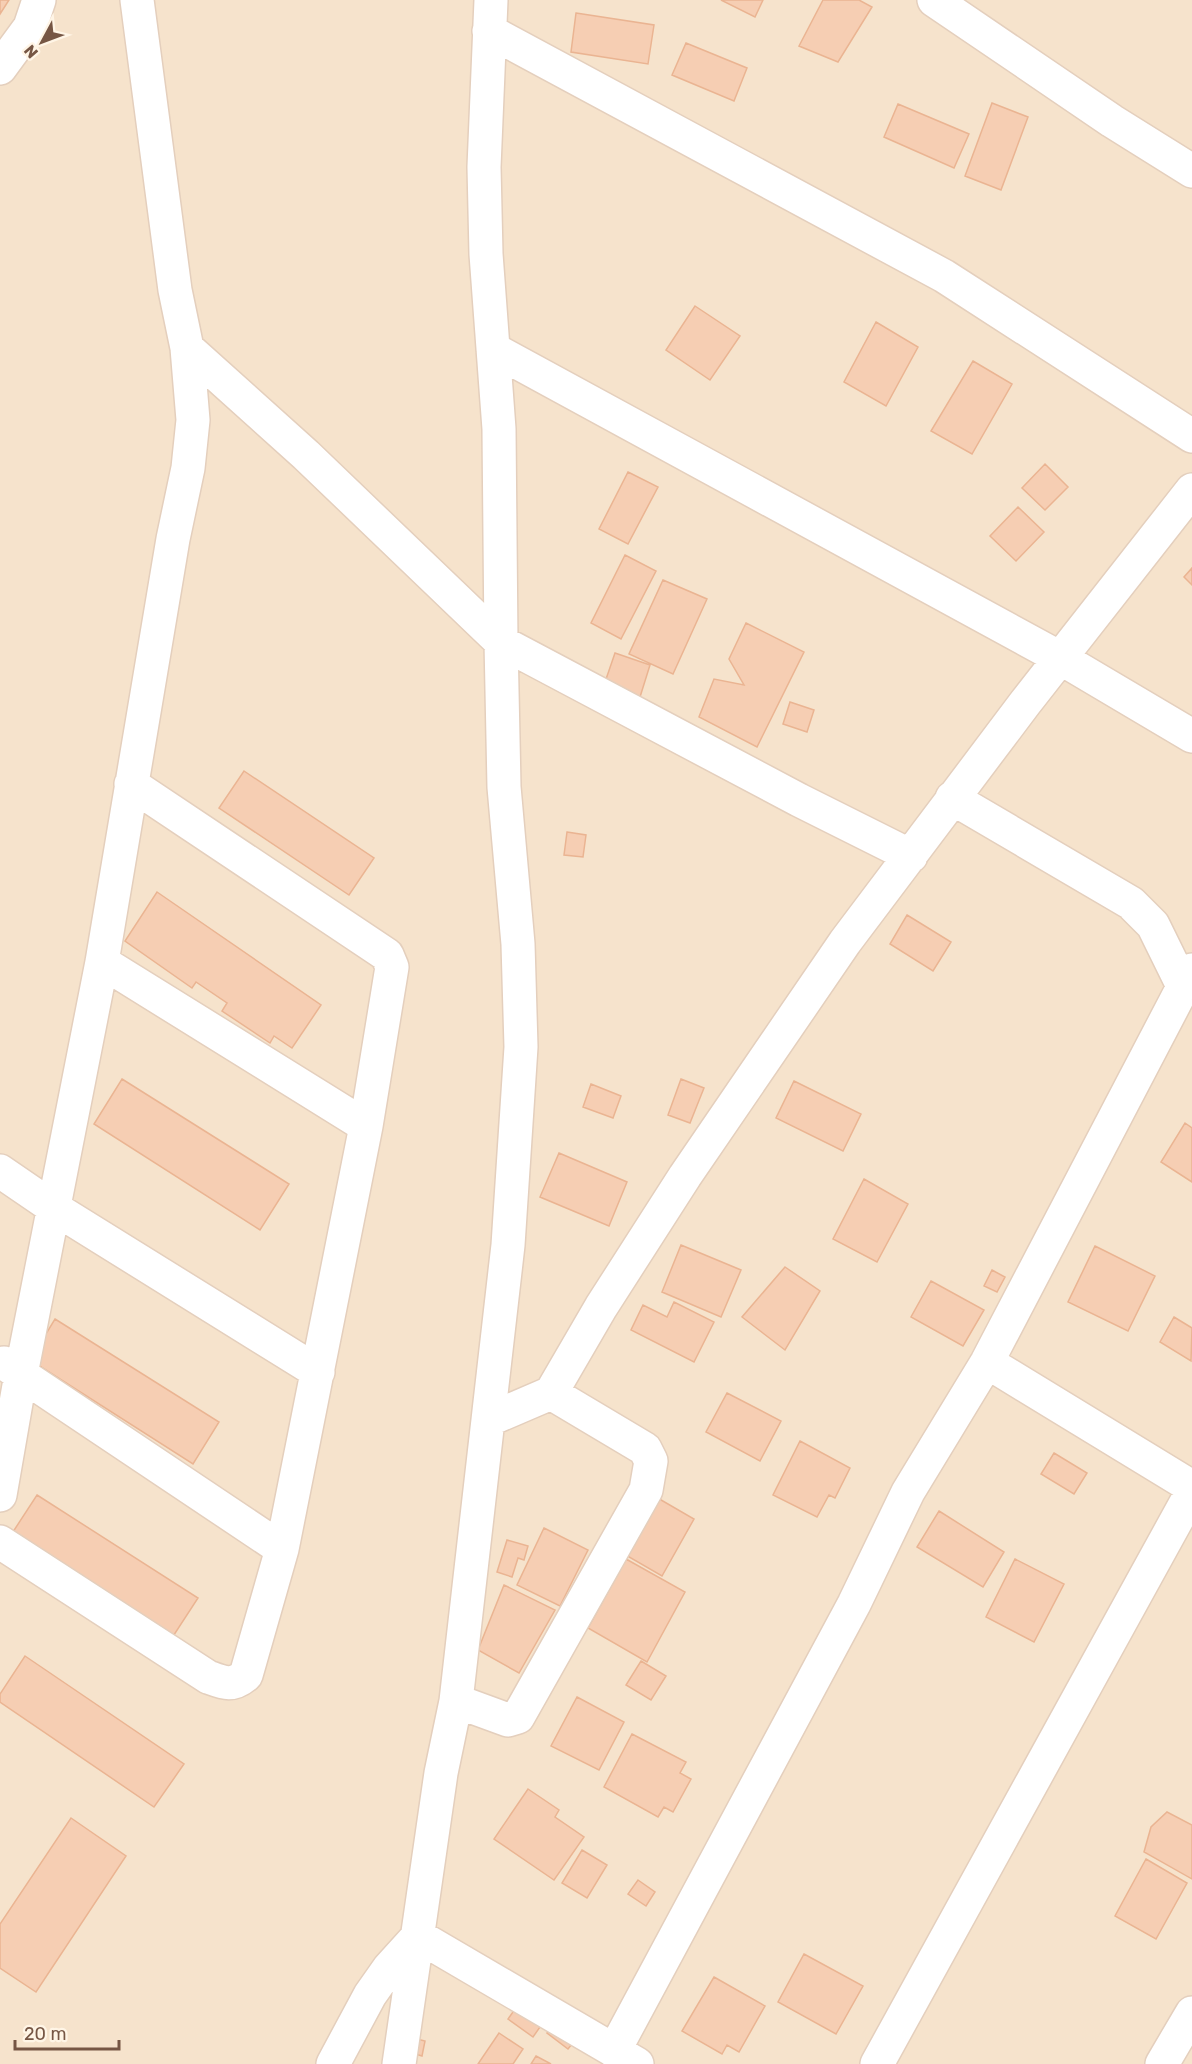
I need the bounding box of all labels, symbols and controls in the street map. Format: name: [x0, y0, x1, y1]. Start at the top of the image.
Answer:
north arrow: [12, 12, 72, 72]
text: N: [20, 41, 42, 62]
scale bar: [15, 2013, 118, 2051]
text: 20 m: [24, 2023, 66, 2045]

